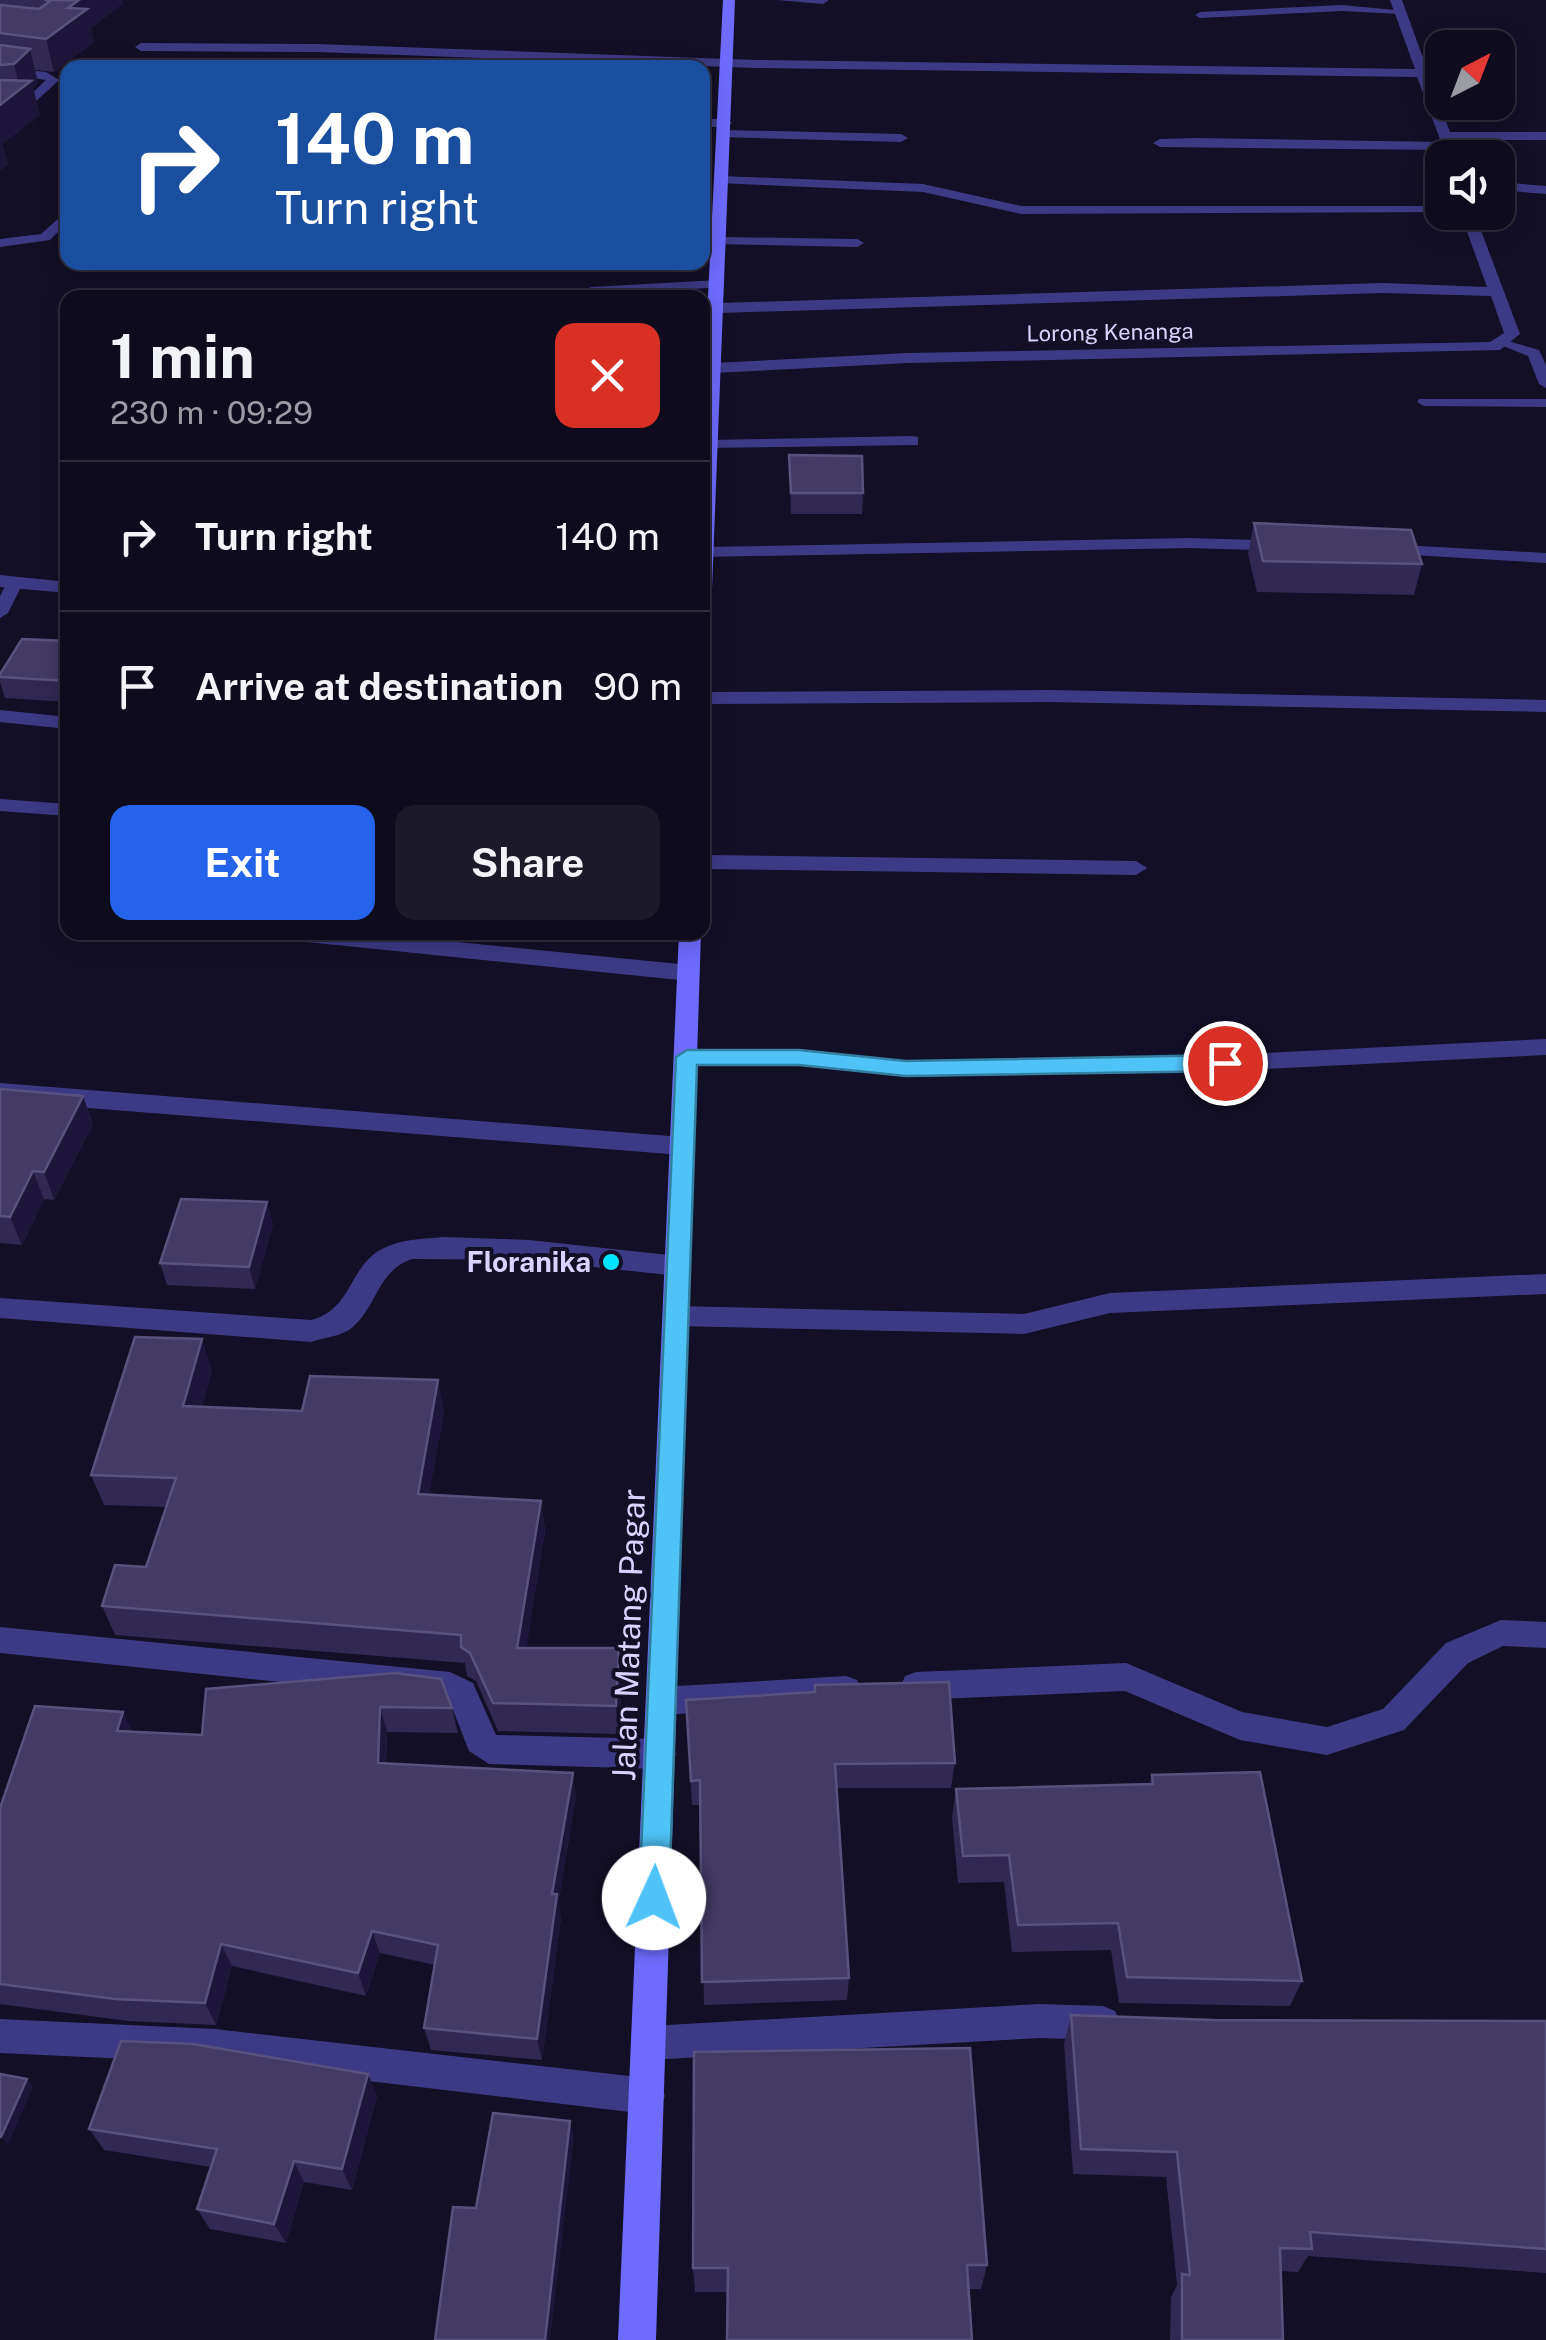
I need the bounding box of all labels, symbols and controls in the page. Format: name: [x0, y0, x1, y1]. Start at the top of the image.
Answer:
north arrow: [1425, 30, 1515, 120]
map controls: [1425, 30, 1515, 230]
text: 140 m: [275, 97, 474, 180]
icon: right: [110, 100, 240, 230]
button: sound: [1425, 140, 1515, 230]
text: Turn right: [275, 181, 479, 234]
street label: Lorong Kenanga: [1026, 318, 1194, 346]
text: 1 min: [110, 321, 255, 392]
button: close: [555, 323, 660, 428]
text: 230 m · 09:29: [110, 394, 313, 431]
icon: right: [110, 509, 165, 564]
text: Turn right: [195, 514, 373, 559]
text: 140 m: [555, 514, 660, 559]
icon: arrive: [110, 659, 165, 714]
text: Arrive at destination: [195, 664, 563, 709]
text: 90 m: [593, 664, 682, 709]
button: Exit: [110, 805, 375, 920]
button: Share: [395, 805, 660, 920]
pin: [1183, 1021, 1268, 1106]
icon: arrive: [1198, 1036, 1253, 1091]
place label: Floranika: [466, 1245, 591, 1278]
marker: Floranika: [600, 1251, 622, 1273]
street label: Jalan Matang Pagar: [605, 1488, 652, 1782]
position arrow: [602, 1846, 706, 1950]

